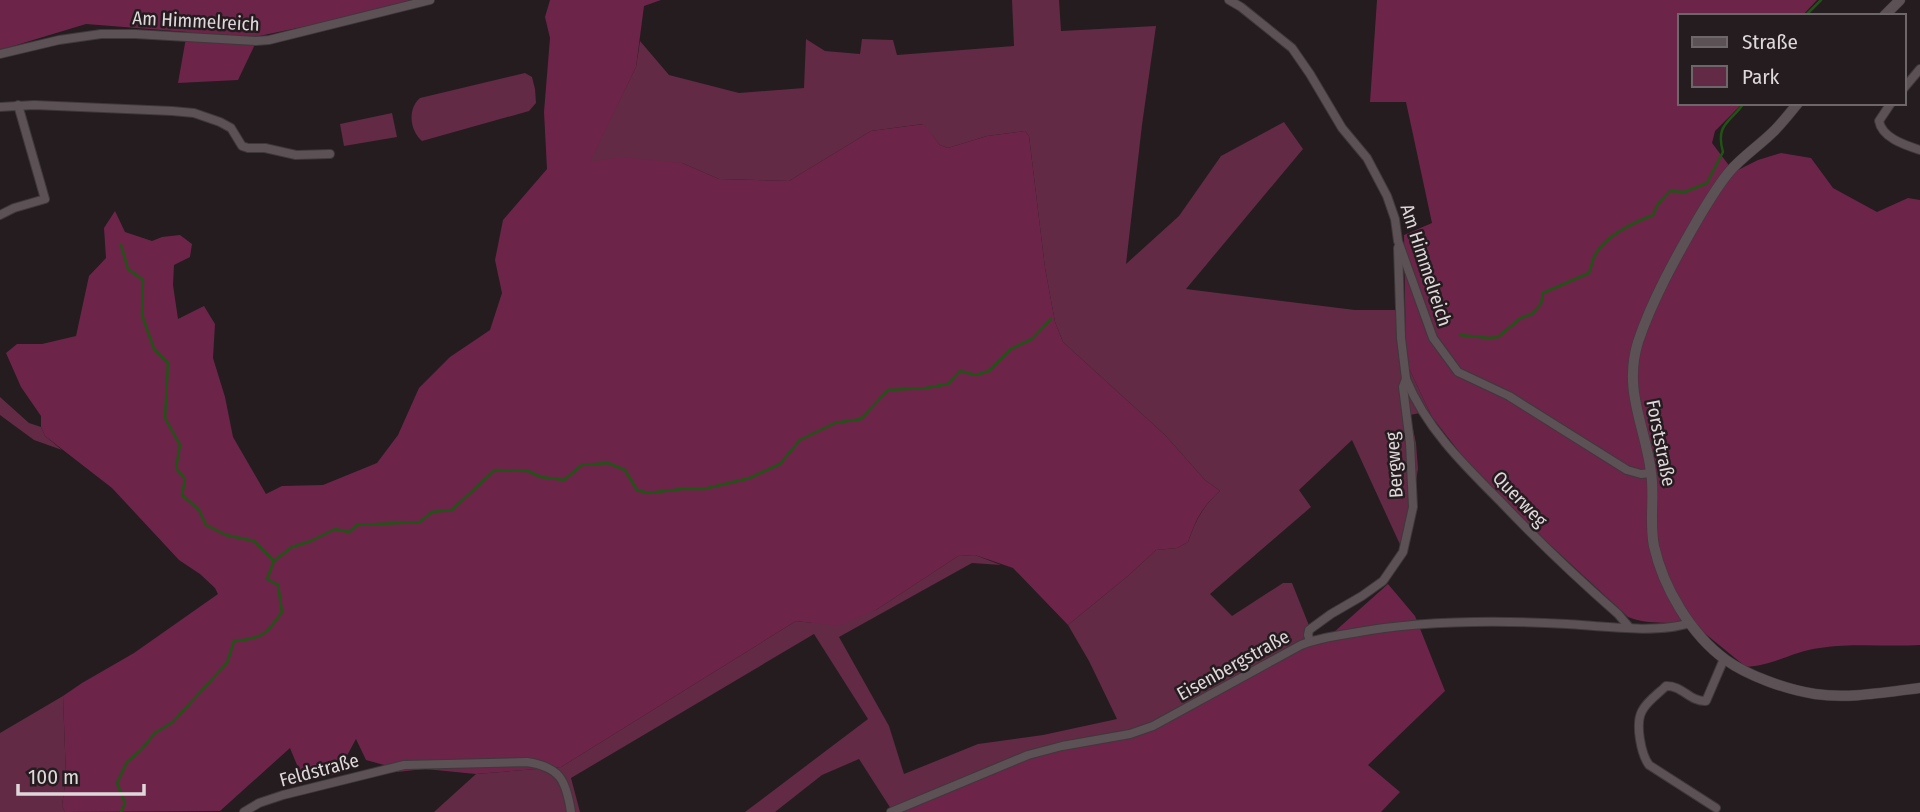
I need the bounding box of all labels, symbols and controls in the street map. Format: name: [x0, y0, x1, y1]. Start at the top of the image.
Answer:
street label: Am Himmelreich: [132, 6, 260, 36]
legend: [1678, 14, 1906, 105]
text: Straße: [1742, 29, 1798, 55]
text: Park: [1742, 64, 1780, 90]
street label: Am Himmelreich: [1395, 201, 1457, 329]
street label: Forststraße: [1641, 398, 1681, 488]
street label: Bergweg: [1380, 431, 1408, 499]
street label: Querweg: [1488, 466, 1552, 532]
street label: Eisenbergstraße: [1173, 625, 1293, 705]
street label: Feldstraße: [277, 748, 361, 792]
scale bar: [18, 752, 144, 796]
text: 100 m: [28, 764, 79, 790]

